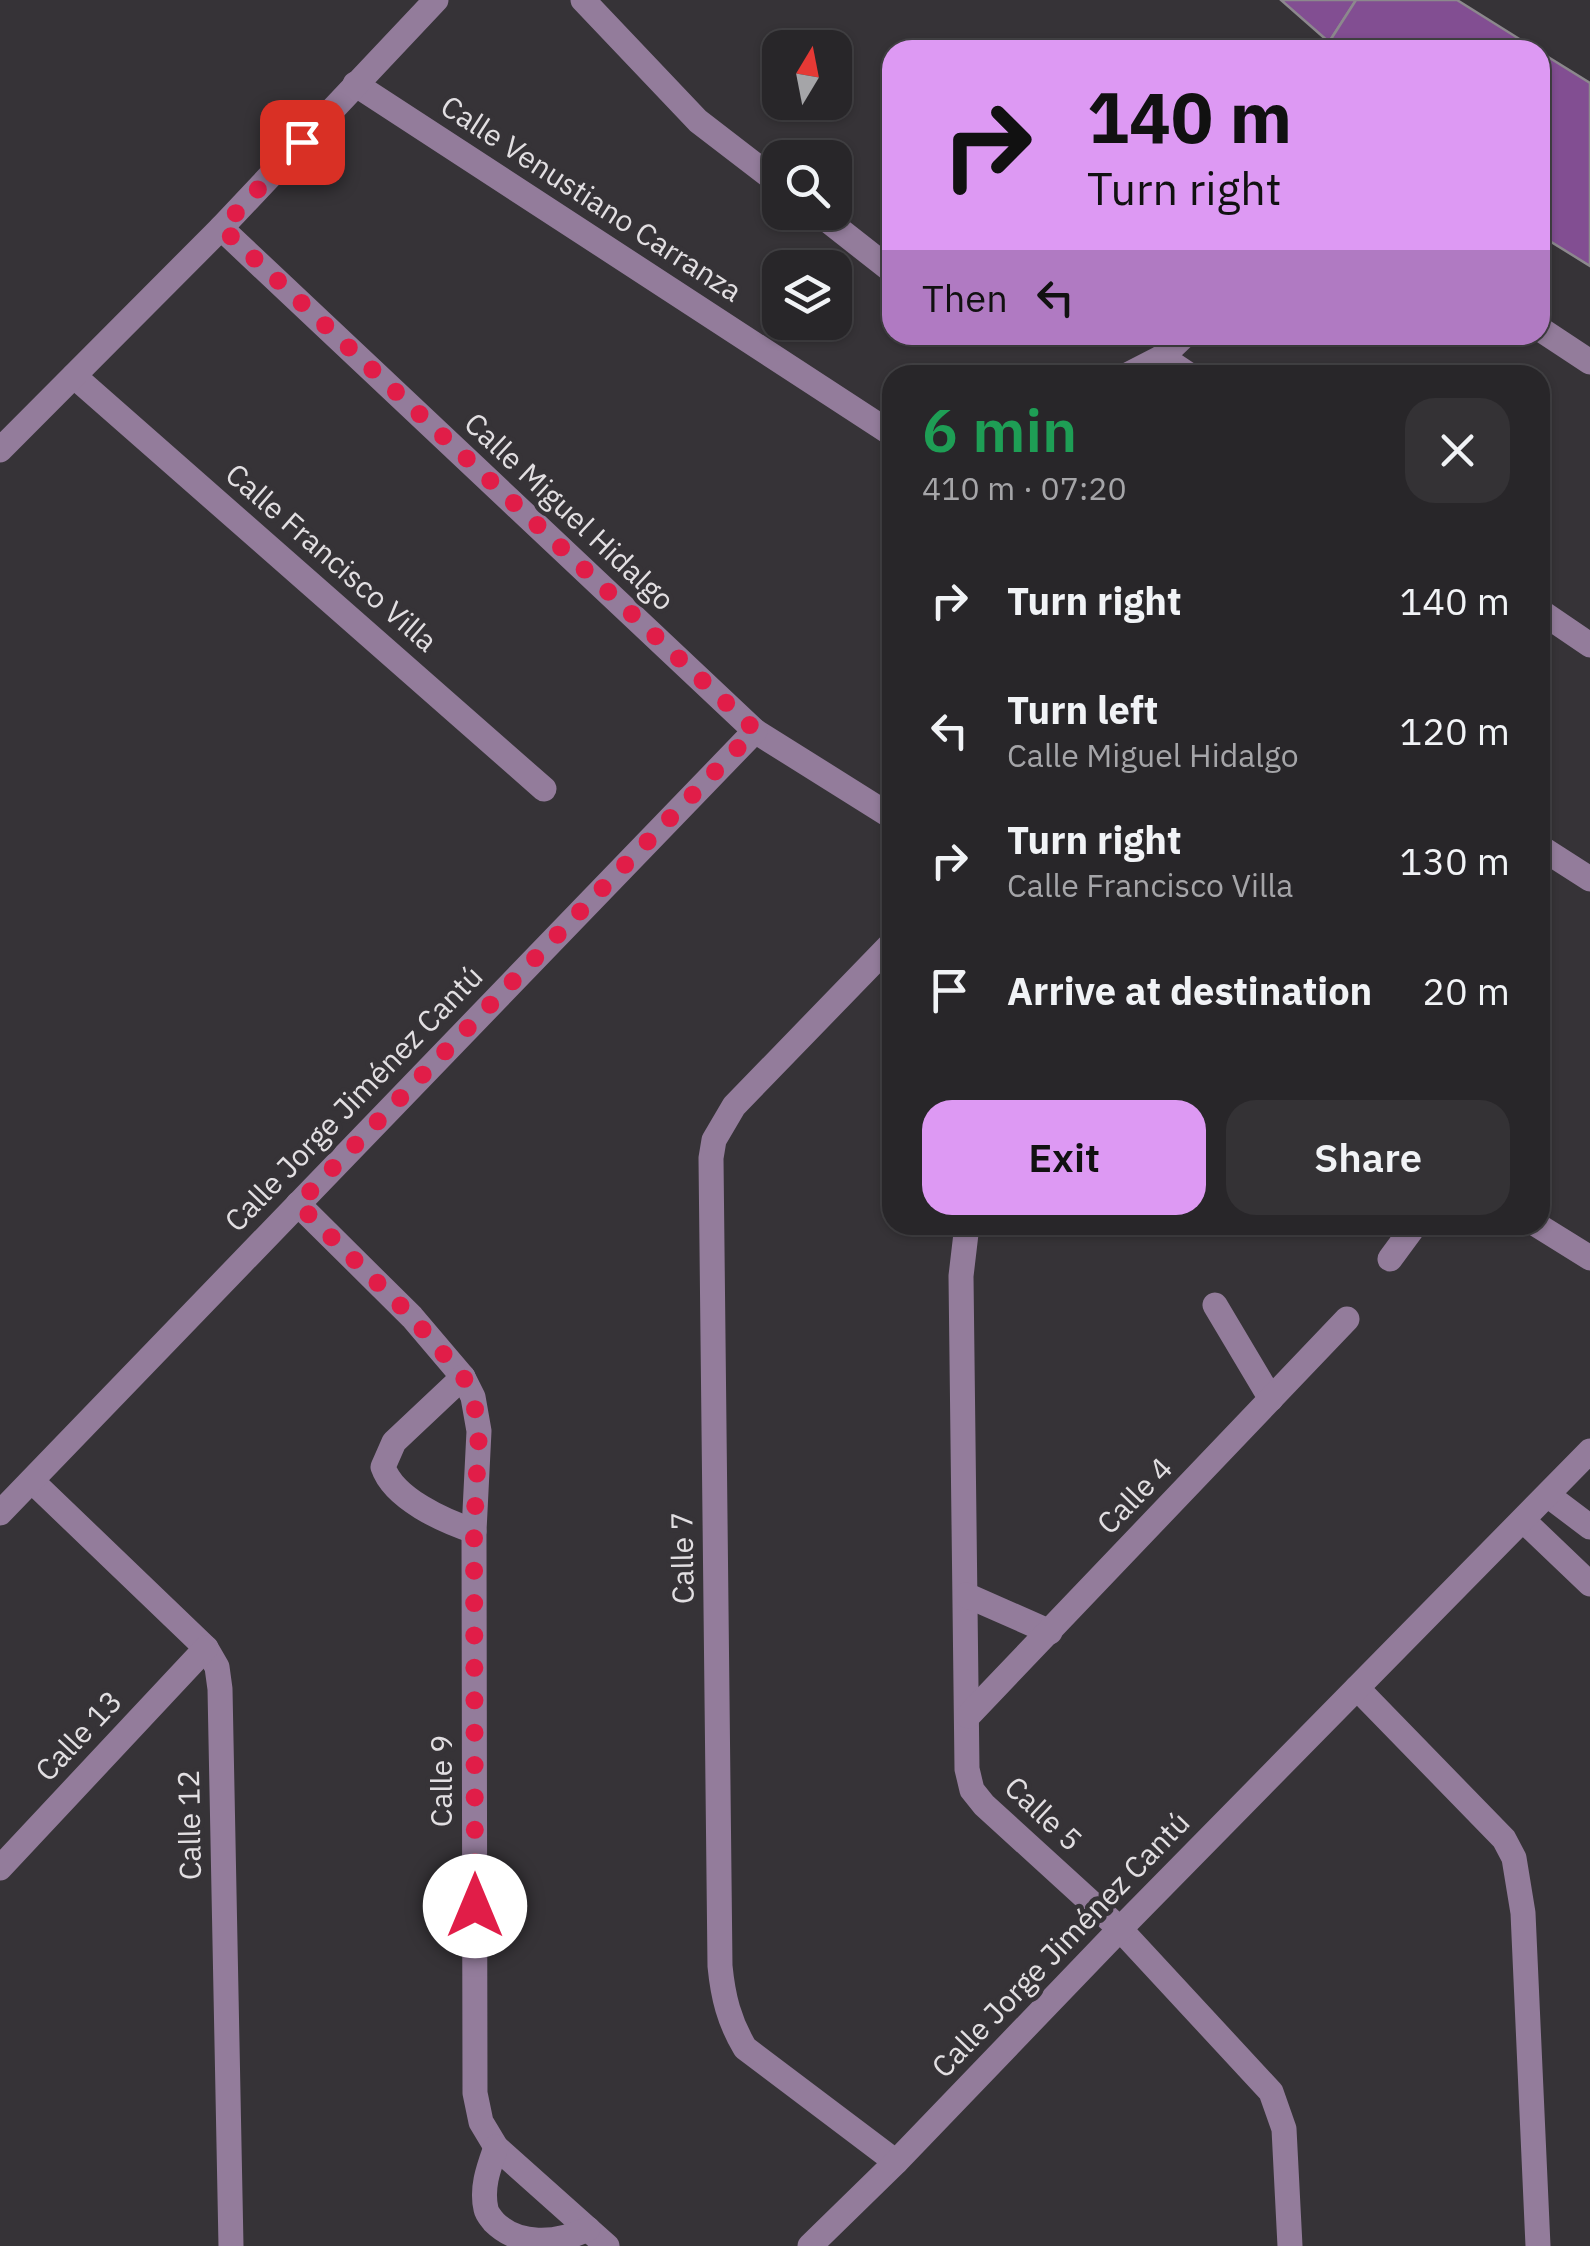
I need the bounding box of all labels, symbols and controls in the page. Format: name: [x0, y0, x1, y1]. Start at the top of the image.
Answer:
north arrow: [762, 30, 852, 120]
map controls: [762, 30, 852, 340]
text: 140 m: [1087, 71, 1292, 162]
icon: right: [922, 80, 1052, 210]
street label: Calle Venustiano Carranza: [434, 86, 750, 310]
pin: [260, 100, 345, 185]
icon: arrive: [275, 115, 330, 170]
button: search: [762, 140, 852, 230]
text: Turn right: [1087, 159, 1282, 217]
button: layers: [762, 250, 852, 340]
icon: left: [1028, 270, 1083, 325]
text: Then: [922, 273, 1008, 322]
text: 6 min: [922, 390, 1077, 469]
button: close: [1405, 398, 1510, 503]
street label: Calle Miguel Hidalgo: [457, 403, 683, 618]
street label: Calle Francisco Villa: [218, 454, 446, 660]
text: 410 m · 07:20: [922, 467, 1127, 509]
icon: right: [922, 573, 977, 628]
text: Turn right: [1007, 576, 1182, 625]
text: 140 m: [1399, 576, 1510, 625]
text: Turn left: [1007, 685, 1158, 734]
icon: left: [922, 703, 977, 758]
text: 120 m: [1399, 706, 1510, 755]
text: Calle Miguel Hidalgo: [1007, 734, 1299, 776]
text: Turn right: [1007, 815, 1182, 864]
icon: right: [922, 833, 977, 888]
text: 130 m: [1399, 836, 1510, 885]
text: Calle Francisco Villa: [1007, 864, 1293, 906]
street label: Calle Jorge Jiménez Cantú: [216, 957, 490, 1239]
icon: arrive: [922, 963, 977, 1018]
text: Arrive at destination: [1007, 966, 1372, 1015]
text: 20 m: [1422, 966, 1510, 1015]
button: Exit: [922, 1100, 1206, 1215]
button: Share: [1226, 1100, 1510, 1215]
street label: Calle 4: [1088, 1448, 1180, 1542]
street label: Calle 7: [661, 1512, 702, 1605]
street label: Calle 13: [26, 1681, 130, 1789]
street label: Calle 9: [421, 1735, 460, 1827]
street label: Calle 5: [997, 1767, 1091, 1859]
street label: Calle 12: [168, 1770, 209, 1881]
street label: Calle Jorge Jiménez Cantú: [923, 1803, 1197, 2085]
position arrow: [423, 1854, 527, 1958]

